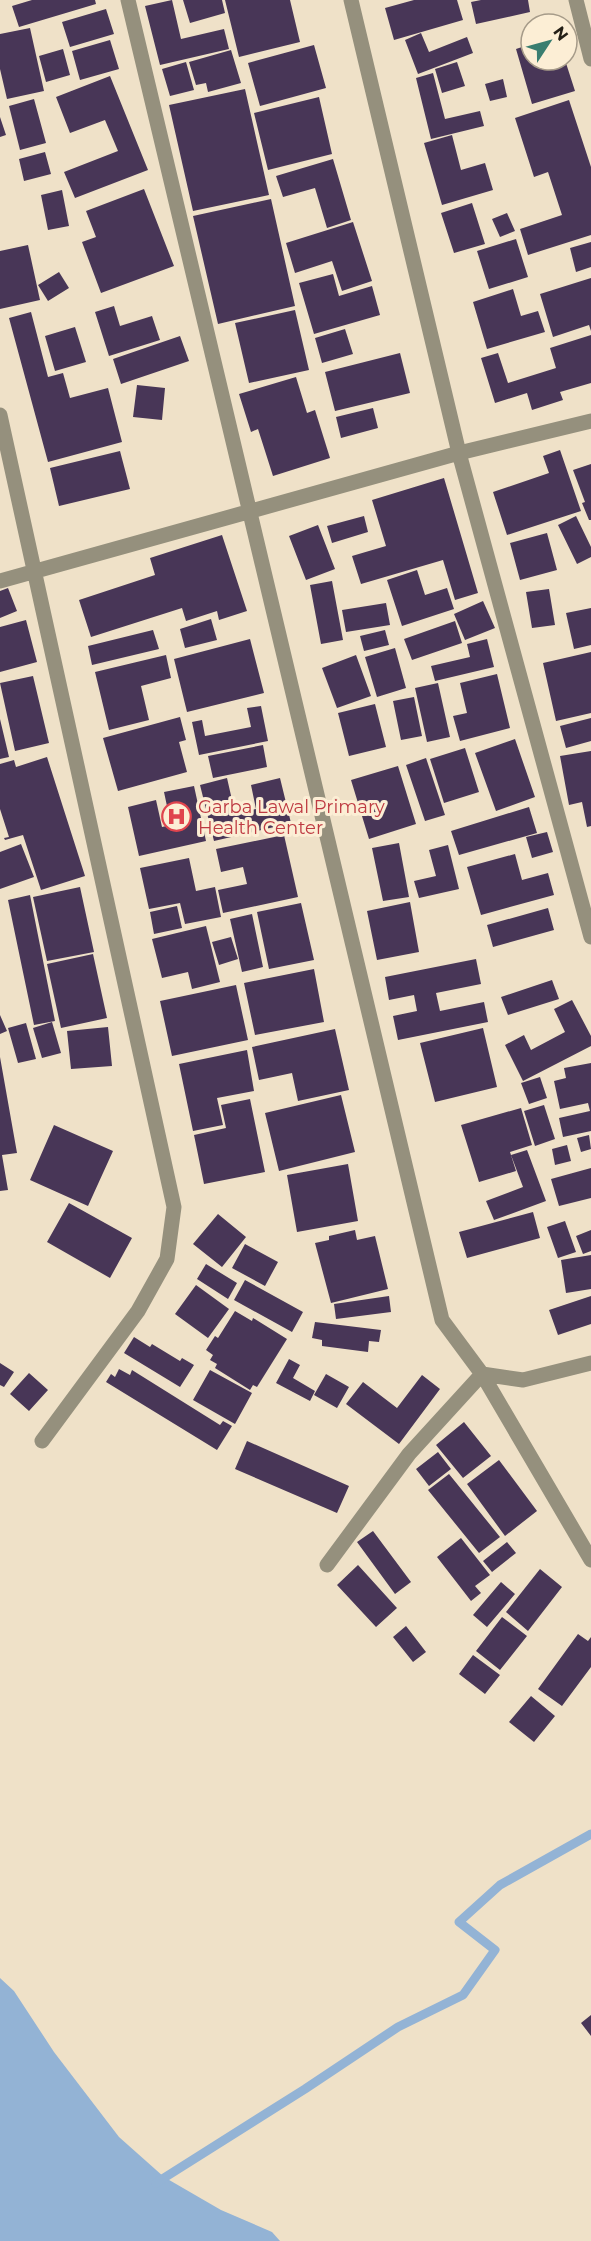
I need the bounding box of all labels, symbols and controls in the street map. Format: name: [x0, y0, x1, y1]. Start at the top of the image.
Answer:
north arrow: [519, 12, 579, 72]
text: N: [549, 23, 572, 44]
place label: Garba Lawal Primary Health Center: [198, 796, 385, 839]
hospital icon: Garba Lawal Primary Health Center: [161, 801, 193, 833]

